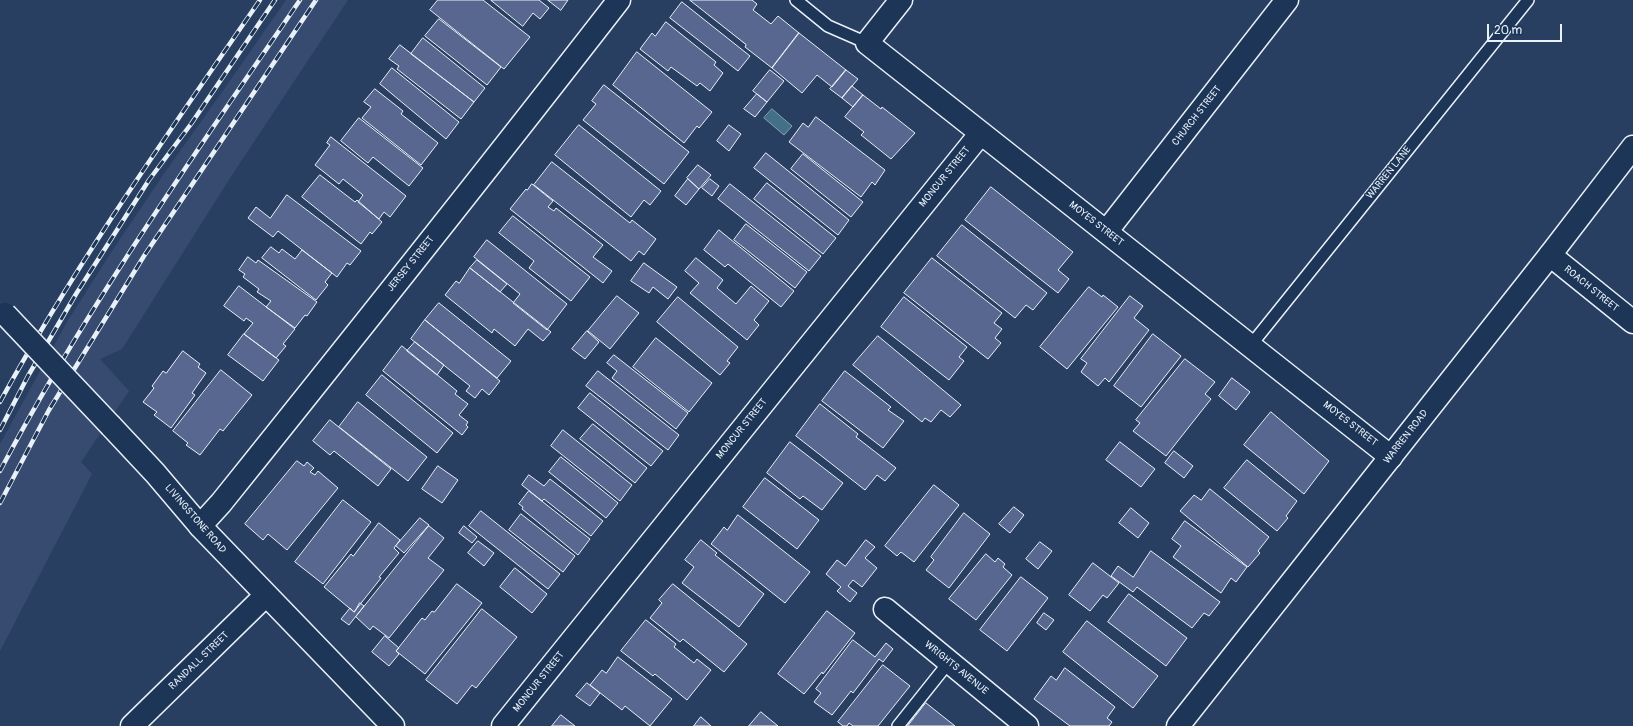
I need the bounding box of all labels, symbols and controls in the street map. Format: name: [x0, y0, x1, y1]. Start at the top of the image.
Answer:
scale bar: [1489, 16, 1564, 42]
text: 20 m: [1494, 23, 1522, 38]
street label: CHURCH STREET: [1170, 84, 1224, 148]
street label: MONCUR STREET: [917, 144, 973, 210]
street label: WARREN LANE: [1364, 144, 1414, 202]
street label: MOYES STREET: [1066, 199, 1126, 249]
street label: JERSEY STREET: [385, 234, 437, 294]
street label: ROACH STREET: [1561, 263, 1621, 315]
street label: MONCUR STREET: [714, 396, 770, 462]
street label: MOYES STREET: [1320, 399, 1380, 449]
street label: WARREN ROAD: [1381, 408, 1431, 466]
street label: LIVINGSTONE ROAD: [162, 482, 228, 556]
street label: RANDALL STREET: [167, 629, 231, 693]
street label: WRIGHTS AVENUE: [922, 639, 990, 697]
street label: MONCUR STREET: [511, 649, 567, 715]

